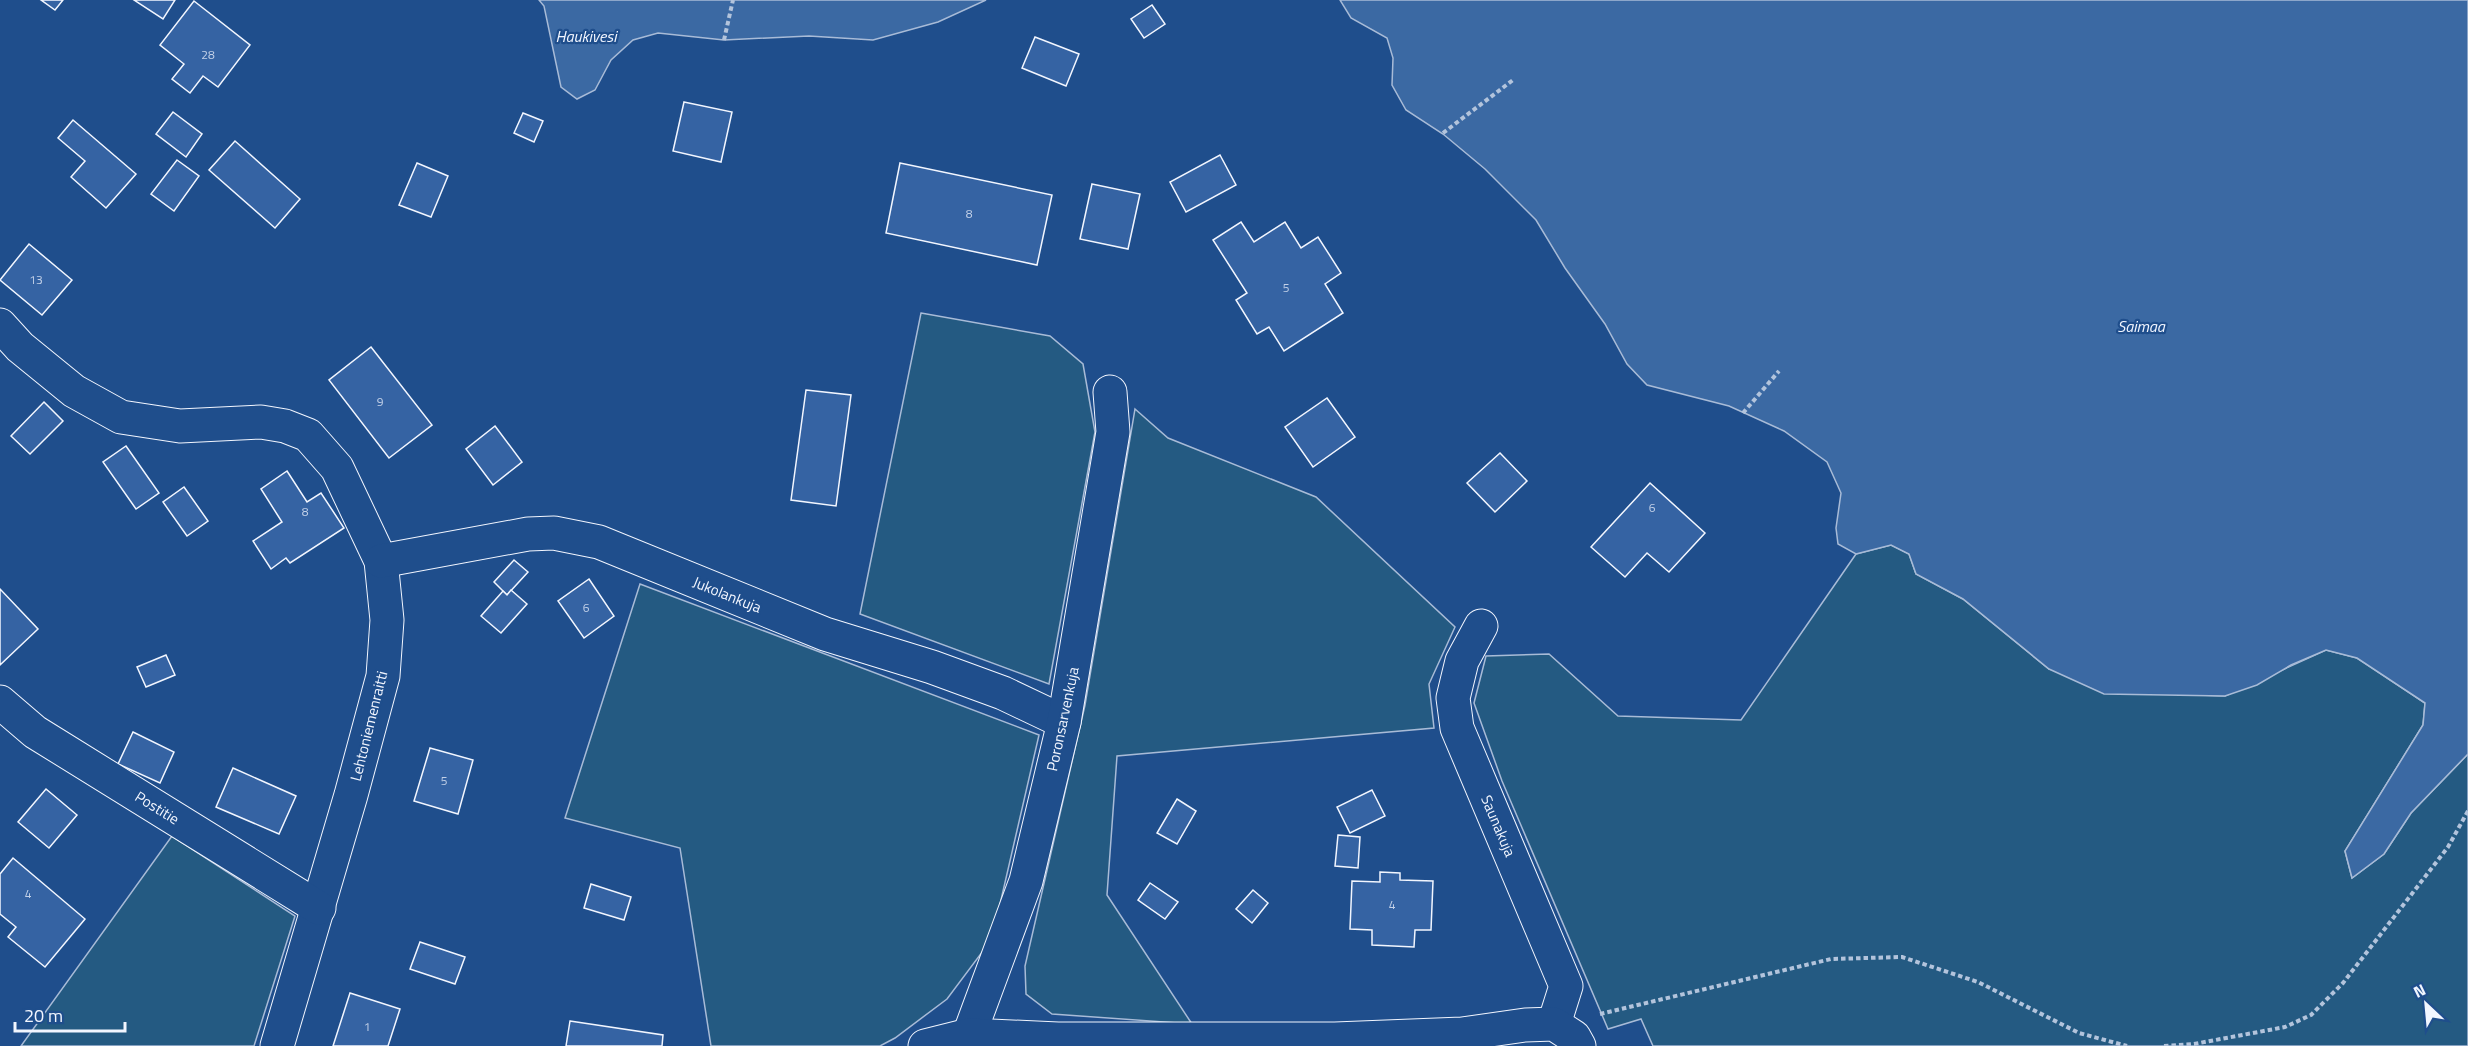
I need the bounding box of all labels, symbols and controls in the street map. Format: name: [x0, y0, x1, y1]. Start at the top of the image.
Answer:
water label: Haukivesi: [556, 24, 618, 48]
house number: 28: [201, 45, 215, 64]
house number: 8: [966, 204, 973, 223]
house number: 13: [29, 270, 43, 289]
house number: 5: [1283, 278, 1290, 297]
water label: Saimaa: [2117, 314, 2166, 338]
house number: 9: [377, 392, 384, 411]
house number: 6: [1649, 498, 1656, 517]
house number: 8: [302, 502, 309, 521]
street label: Jukolankuja: [689, 570, 765, 619]
house number: 6: [583, 598, 590, 617]
street label: Poronsarvenkuja: [1040, 664, 1085, 773]
street label: Lehtoniemenraitti: [344, 668, 393, 783]
house number: 5: [441, 771, 448, 790]
street label: Postitie: [131, 785, 184, 830]
street label: Saunakuja: [1475, 791, 1522, 861]
house number: 4: [25, 884, 32, 903]
house number: 4: [1389, 895, 1396, 914]
north arrow: [2396, 974, 2456, 1034]
text: N: [2409, 977, 2430, 1004]
scale bar: [15, 995, 124, 1033]
text: 20 m: [24, 1002, 63, 1029]
house number: 1: [364, 1017, 370, 1036]

